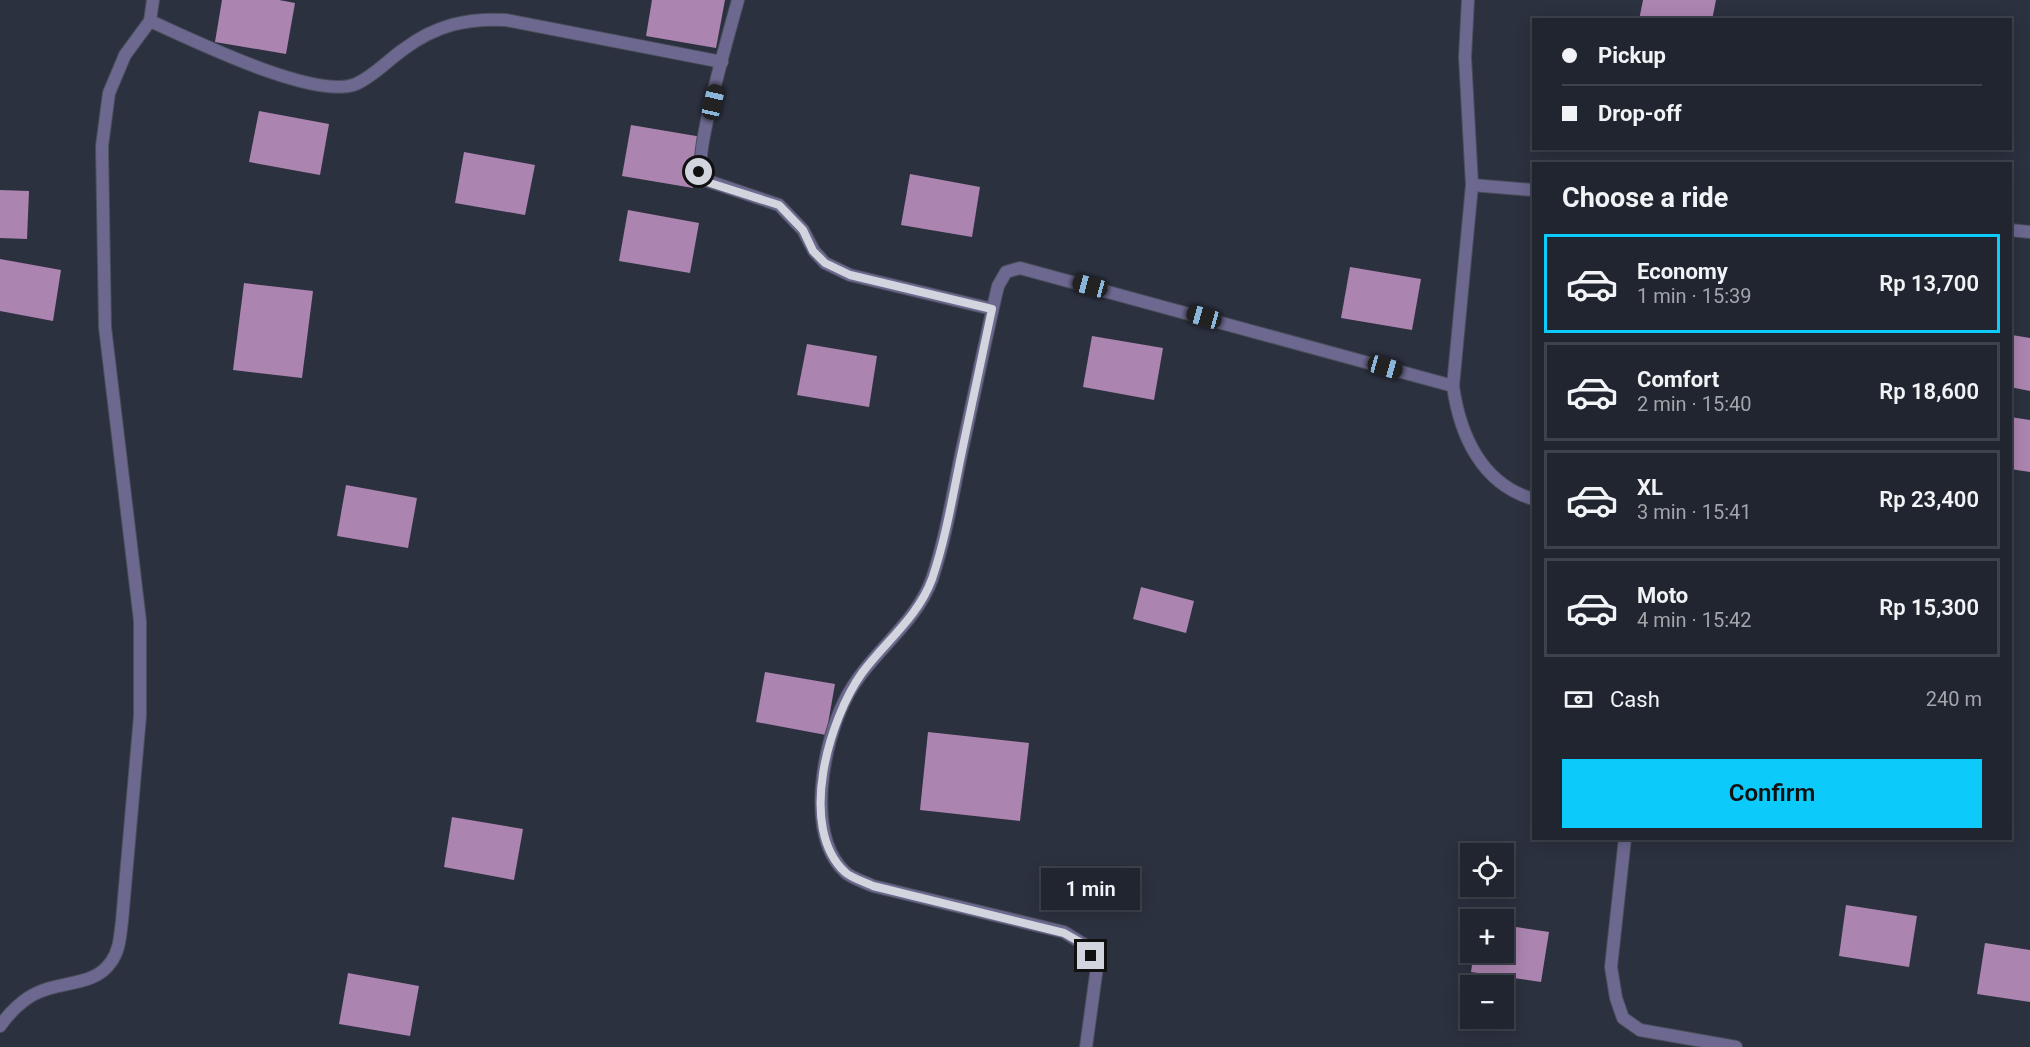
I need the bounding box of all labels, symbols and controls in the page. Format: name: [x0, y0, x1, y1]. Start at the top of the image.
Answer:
text: Pickup: [1598, 43, 1666, 68]
car: [700, 82, 726, 122]
text: Drop-off: [1598, 101, 1682, 126]
route start: [685, 158, 712, 185]
text: Choose a ride: [1562, 182, 1728, 214]
icon: car: [1565, 257, 1619, 311]
text: Economy: [1637, 259, 1728, 284]
text: Rp 13,700: [1879, 271, 1979, 296]
car: [1070, 273, 1110, 299]
text: 1 min · 15:39: [1637, 284, 1752, 308]
car: [1184, 303, 1224, 331]
car: [1365, 353, 1405, 381]
icon: car: [1565, 365, 1619, 419]
text: Comfort: [1637, 367, 1719, 392]
text: Rp 18,600: [1879, 379, 1979, 404]
text: 2 min · 15:40: [1637, 392, 1752, 416]
icon: car: [1565, 473, 1619, 527]
text: XL: [1637, 475, 1663, 500]
text: Rp 23,400: [1879, 487, 1979, 512]
text: 3 min · 15:41: [1637, 500, 1752, 524]
icon: car: [1565, 581, 1619, 635]
text: Moto: [1637, 583, 1688, 608]
text: Rp 15,300: [1879, 595, 1979, 620]
text: 4 min · 15:42: [1637, 608, 1752, 632]
icon: cash: [1562, 683, 1595, 716]
text: Cash: [1610, 687, 1660, 712]
text: 240 m: [1926, 687, 1982, 711]
button: Confirm: [1562, 759, 1982, 828]
map controls: [1460, 843, 1514, 1029]
button: locate: [1460, 843, 1514, 897]
callout: 1 min: [1042, 869, 1140, 911]
text: 1 min: [1065, 877, 1116, 901]
button: +: [1460, 909, 1514, 963]
route end: [1077, 942, 1104, 969]
button: −: [1460, 975, 1514, 1029]

